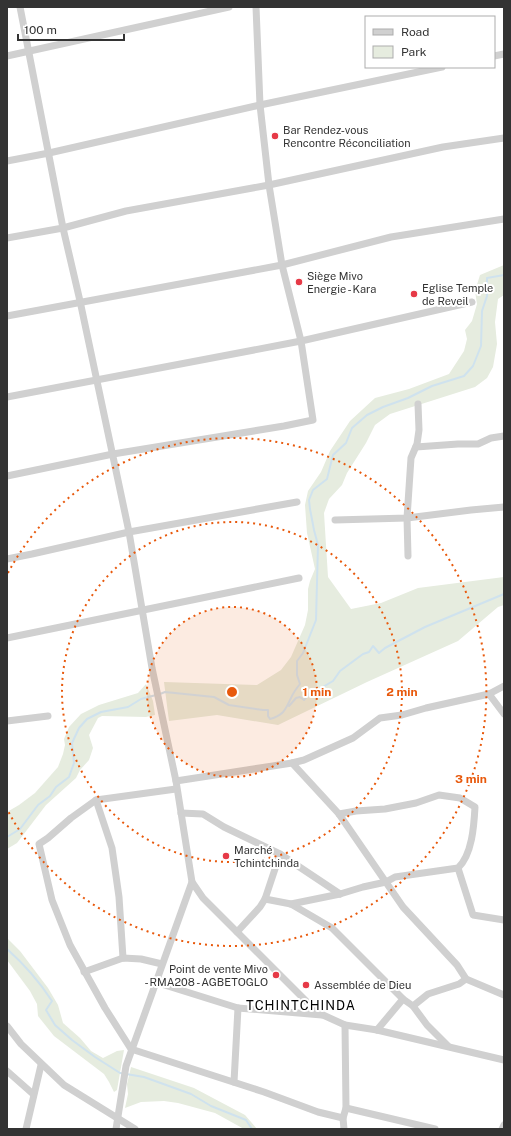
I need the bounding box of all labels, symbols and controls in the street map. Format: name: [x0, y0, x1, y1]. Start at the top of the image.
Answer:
scale bar: [18, 16, 124, 42]
legend: [365, 16, 495, 68]
text: 100 m: [24, 23, 57, 37]
text: Road: [401, 25, 429, 39]
text: Park: [401, 45, 427, 59]
place label: Bar Rendez-vous Rencontre Réconciliation: [283, 124, 411, 149]
marker: Bar Rendez-vous Rencontre Réconciliation: [270, 131, 280, 141]
place label: Siège Mivo Energie - Kara: [307, 270, 376, 295]
marker: Siège Mivo Energie - Kara: [294, 277, 304, 287]
place label: Eglise Temple de Reveil: [422, 282, 493, 307]
marker: Eglise Temple de Reveil: [409, 289, 419, 299]
centre of rings: [225, 685, 239, 699]
text: 1 min: [303, 685, 331, 699]
text: 2 min: [386, 685, 418, 699]
text: 3 min: [455, 772, 487, 786]
place label: Marché Tchintchinda: [234, 844, 299, 869]
marker: Marché Tchintchinda: [221, 851, 231, 861]
place label: Point de vente Mivo - RMA208 - AGBETOGLO: [144, 963, 268, 988]
marker: Point de vente Mivo - RMA208 - AGBETOGLO: [271, 970, 281, 980]
place label: Assemblée de Dieu: [314, 979, 411, 991]
marker: Assemblée de Dieu: [301, 980, 311, 990]
district label: TCHINTCHINDA: [246, 998, 356, 1013]

